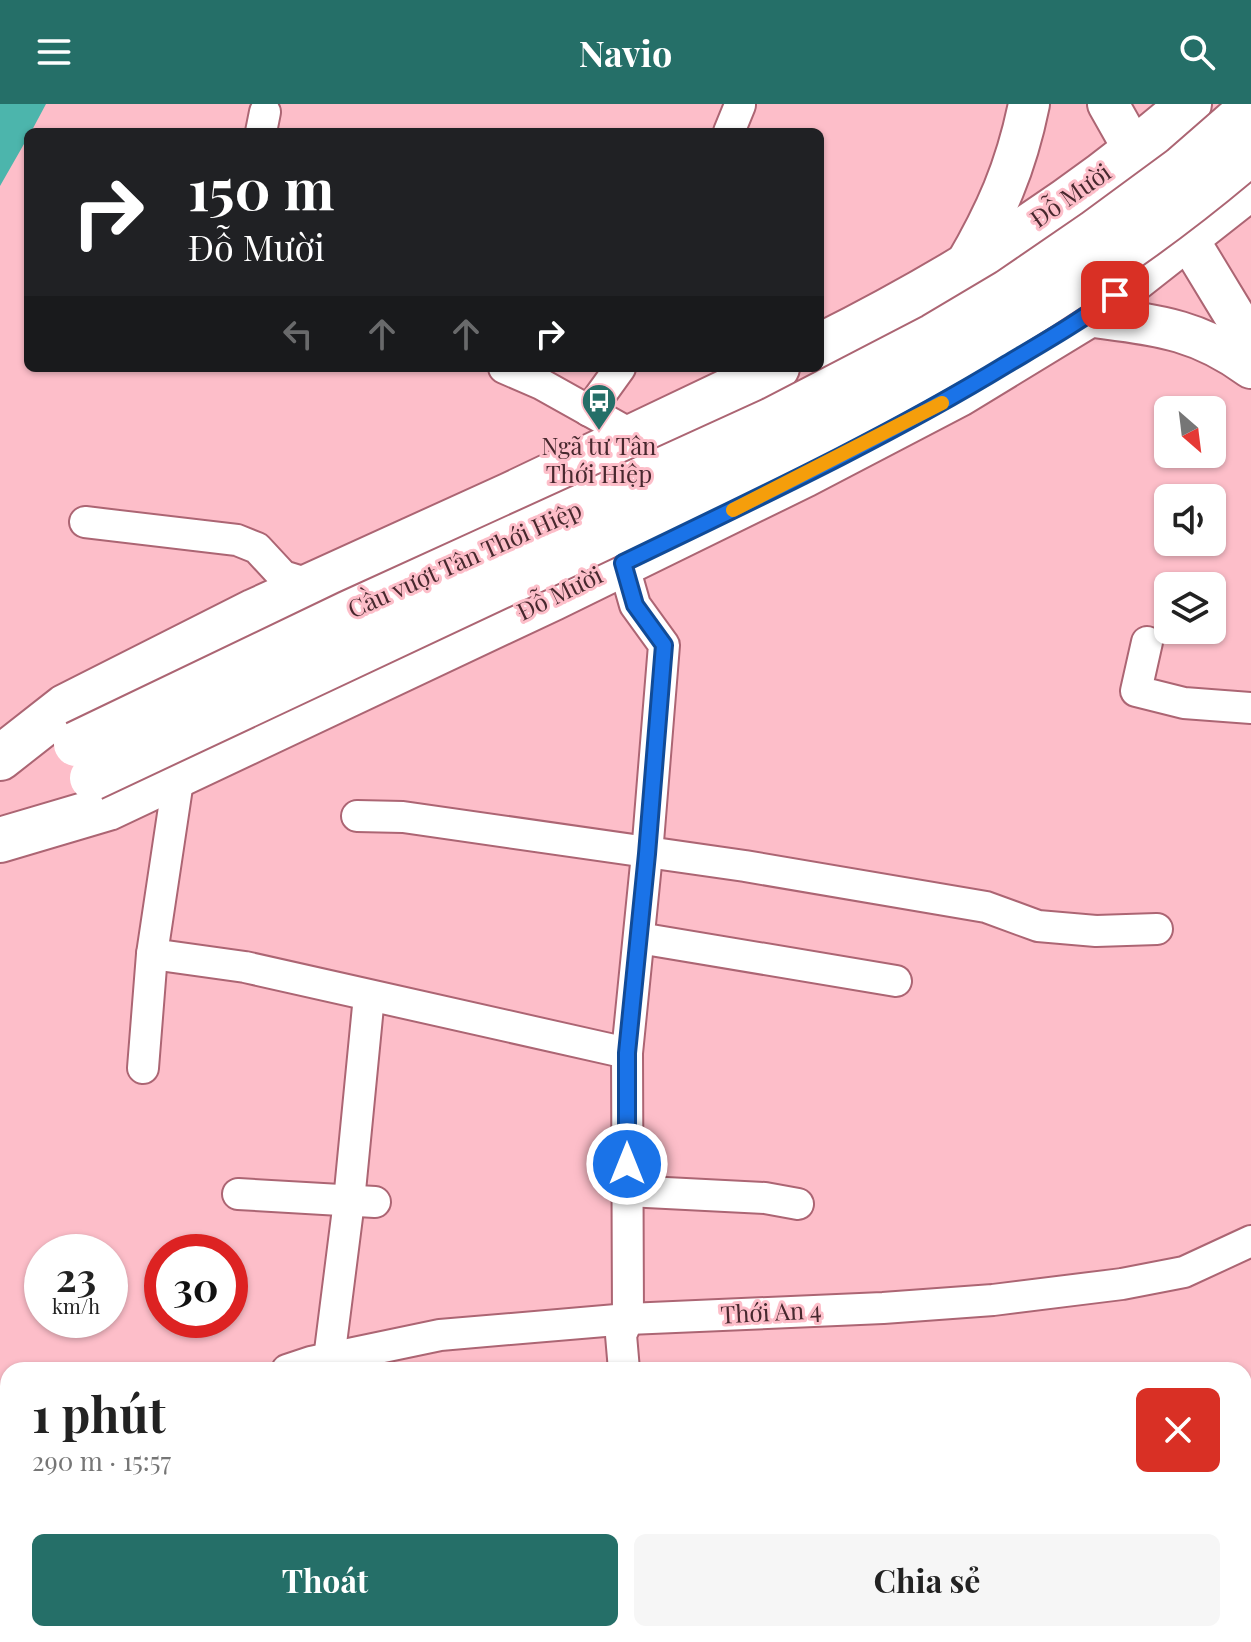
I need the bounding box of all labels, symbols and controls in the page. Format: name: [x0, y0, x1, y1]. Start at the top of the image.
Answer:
text: Navio: [579, 28, 672, 76]
icon: menu: [32, 30, 76, 74]
icon: search: [1175, 30, 1219, 74]
text: 150 m: [188, 150, 334, 225]
street label: Đỗ Mười: [1023, 155, 1116, 234]
icon: right: [56, 160, 160, 264]
text: Đỗ Mười: [188, 222, 325, 270]
pin: [1081, 261, 1149, 329]
icon: arrive: [1093, 273, 1137, 317]
icon: left: [276, 312, 320, 356]
icon: ahead: [360, 312, 404, 356]
icon: ahead: [444, 312, 488, 356]
icon: right: [528, 312, 572, 356]
bus stop icon: Ngã tư Tân Thới Hiệp: [580, 382, 618, 432]
north arrow: [1154, 396, 1226, 468]
map controls: [1154, 396, 1226, 644]
place label: Ngã tư Tân Thới Hiệp: [542, 429, 656, 489]
button: sound: [1154, 484, 1226, 556]
street label: Cầu vượt Tân Thới Hiệp: [342, 491, 586, 624]
street label: Đỗ Mười: [511, 558, 607, 627]
button: layers: [1154, 572, 1226, 644]
position arrow: [585, 1122, 669, 1206]
speed limit sign: 30: [144, 1234, 248, 1338]
text: 23: [56, 1249, 96, 1302]
text: km/h: [52, 1292, 100, 1319]
street label: Thới An 4: [720, 1292, 822, 1330]
text: 1 phút: [32, 1381, 166, 1445]
button: close: [1136, 1388, 1220, 1472]
text: 290 m · 15:57: [32, 1443, 171, 1478]
button: Thoát: [32, 1534, 618, 1626]
button: Chia sẻ: [634, 1534, 1220, 1626]

